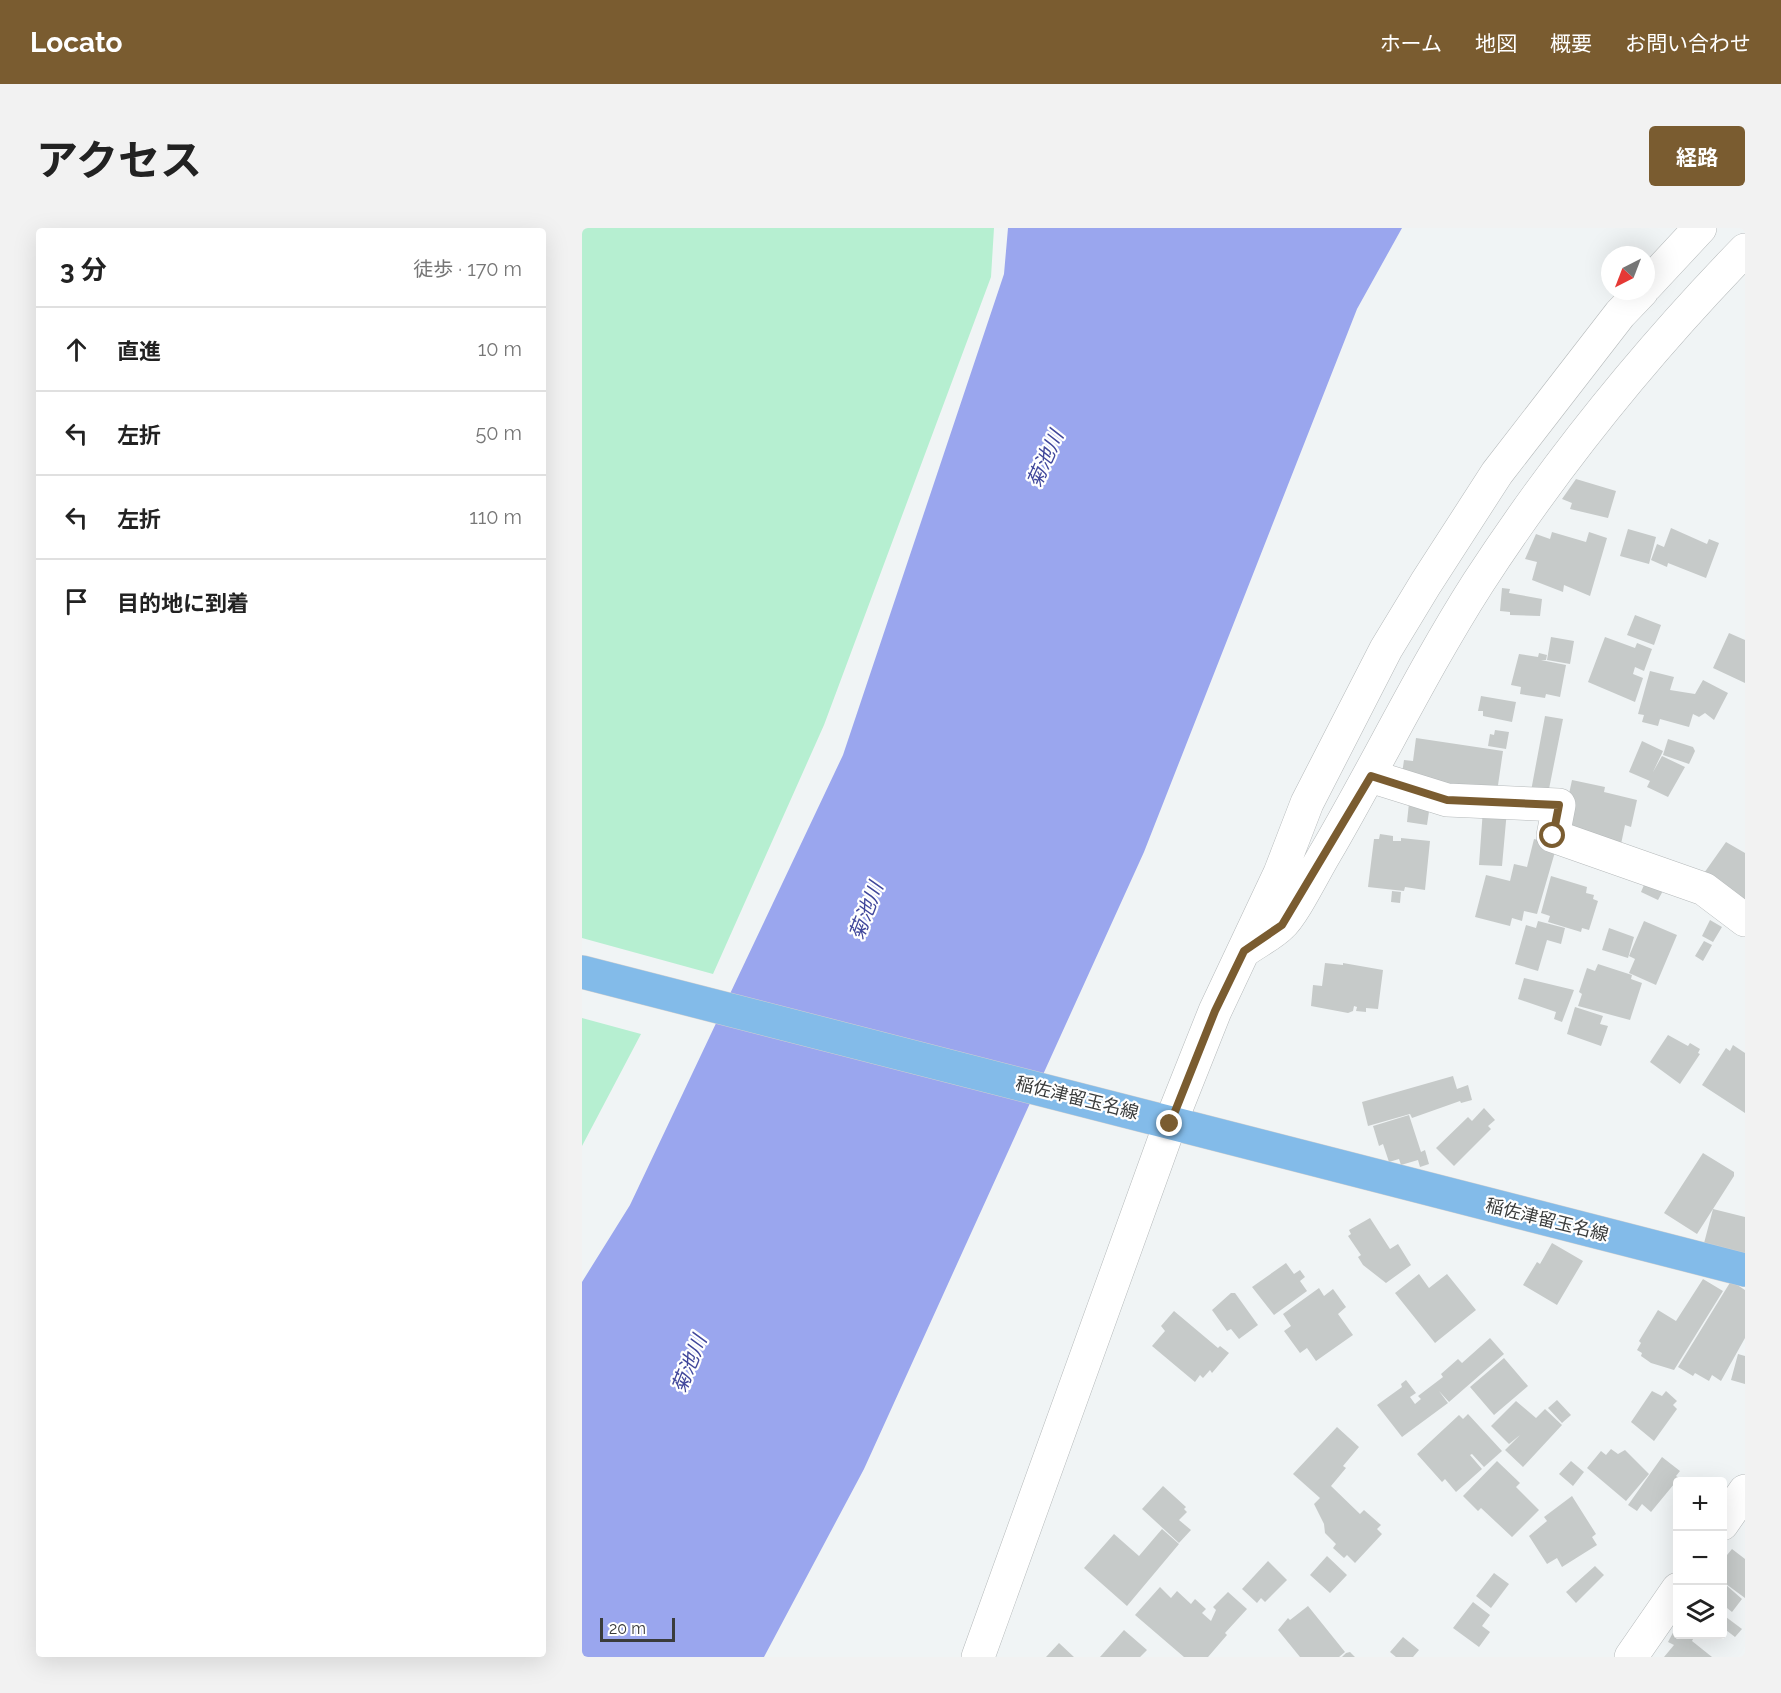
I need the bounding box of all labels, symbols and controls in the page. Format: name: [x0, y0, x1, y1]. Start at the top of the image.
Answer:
text: Locato: [30, 26, 122, 59]
text: ホーム: [1380, 31, 1442, 56]
text: 地図: [1475, 31, 1517, 56]
text: 概要: [1550, 31, 1592, 56]
text: お問い合わせ: [1625, 31, 1751, 56]
button: 経路: [1649, 126, 1745, 186]
text: アクセス: [36, 136, 202, 185]
north arrow: [1601, 246, 1655, 300]
text: 3 分: [60, 255, 107, 285]
text: 徒歩 · 170 m: [413, 257, 522, 281]
icon: ahead: [60, 333, 93, 366]
text: 10 m: [478, 337, 522, 361]
text: 直進: [117, 338, 161, 364]
icon: left: [60, 417, 93, 450]
text: 50 m: [475, 421, 522, 445]
text: 左折: [117, 422, 161, 448]
water label: 菊池川: [1022, 425, 1069, 491]
icon: left: [60, 501, 93, 534]
text: 110 m: [469, 505, 522, 529]
text: 左折: [117, 506, 161, 532]
icon: arrive: [60, 585, 93, 618]
text: 目的地に到着: [117, 590, 249, 616]
route start: [1539, 822, 1565, 848]
water label: 菊池川: [844, 877, 889, 943]
street label: 稲佐津留玉名線: [1013, 1072, 1141, 1123]
route end: [1156, 1110, 1182, 1136]
street label: 稲佐津留玉名線: [1483, 1194, 1611, 1245]
water label: 菊池川: [667, 1330, 712, 1396]
map controls: [1673, 1477, 1727, 1639]
button: +: [1673, 1477, 1727, 1531]
button: −: [1673, 1531, 1727, 1585]
button: layers: [1673, 1585, 1727, 1639]
scale bar: [600, 1615, 675, 1642]
text: 20 m: [609, 1619, 646, 1638]

